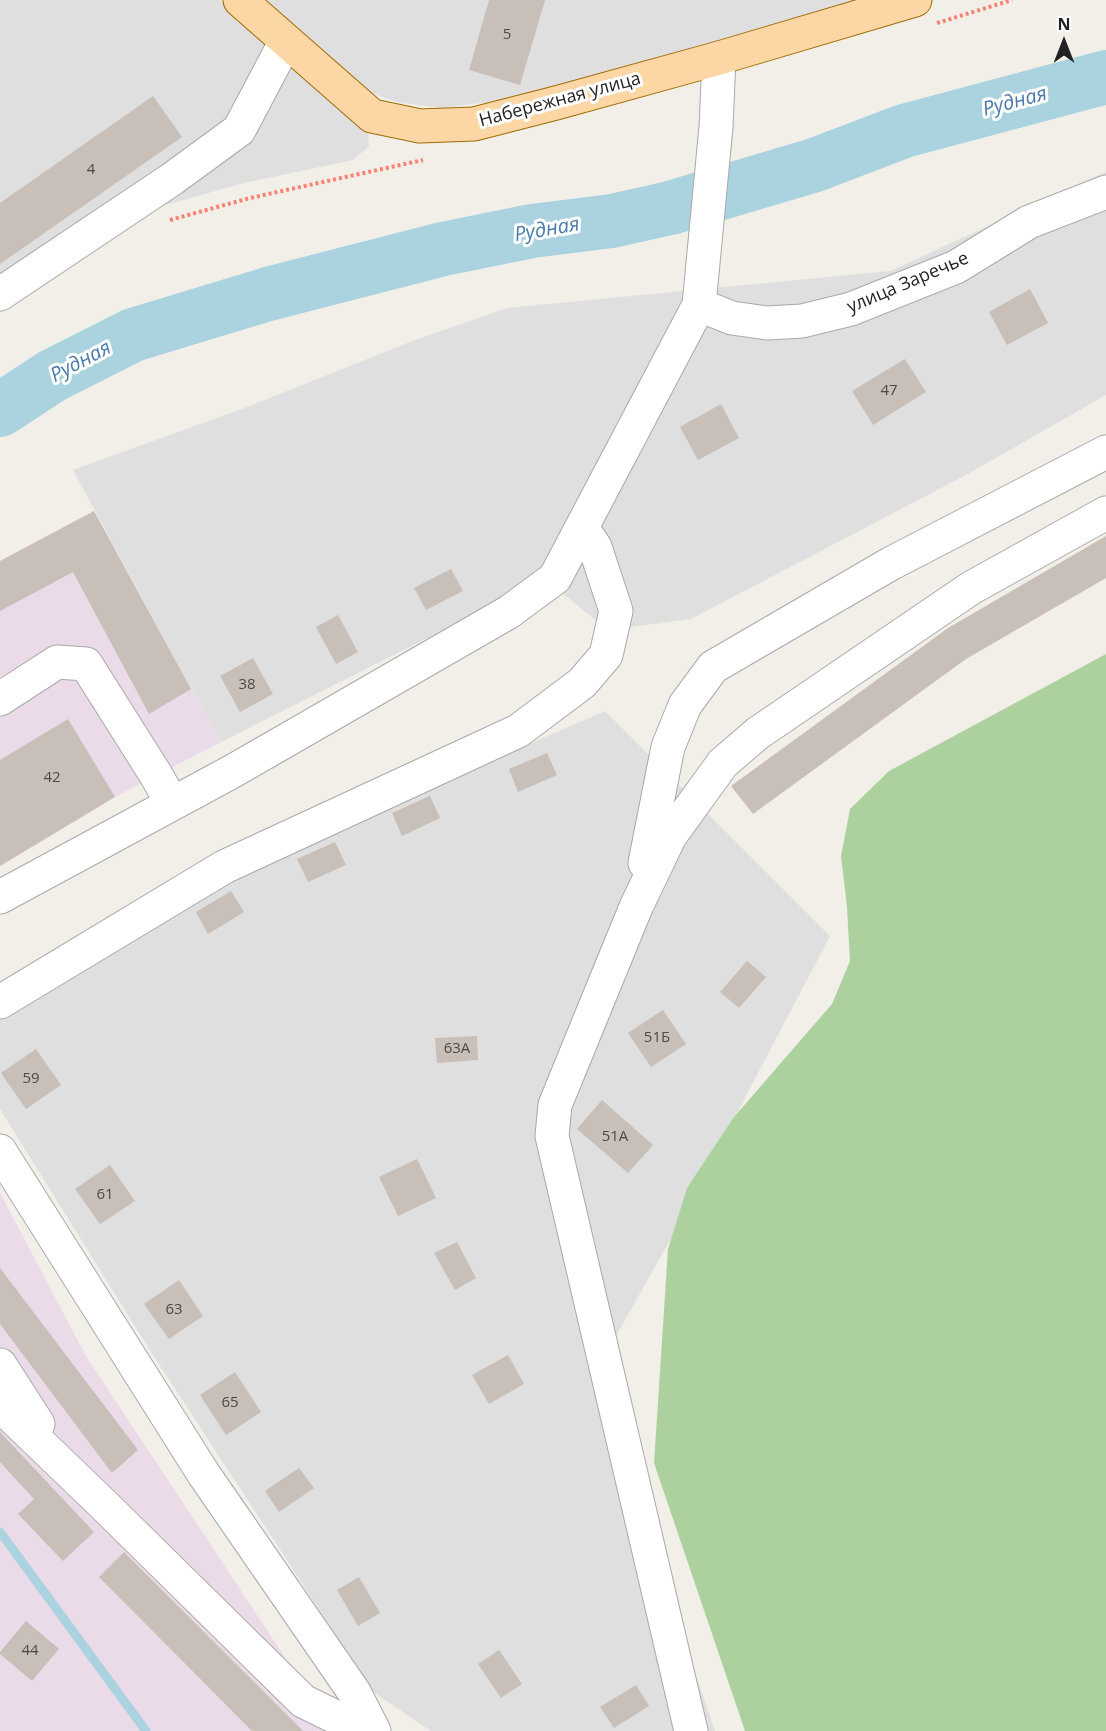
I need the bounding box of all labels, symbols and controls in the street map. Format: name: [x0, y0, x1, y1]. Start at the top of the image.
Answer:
north arrow: [1034, 12, 1094, 72]
text: N: [1057, 13, 1071, 35]
house number: 5: [503, 26, 511, 44]
street label: Набережная улица: [477, 68, 643, 132]
water label: Рудная: [980, 82, 1050, 122]
house number: 4: [87, 161, 95, 179]
water label: Рудная: [513, 212, 581, 248]
street label: улица Заречье: [844, 248, 972, 318]
water label: Рудная: [46, 336, 116, 388]
house number: 47: [880, 382, 898, 400]
house number: 38: [238, 676, 256, 694]
house number: 42: [43, 769, 61, 787]
house number: 51Б: [644, 1029, 670, 1047]
house number: 63А: [444, 1040, 470, 1058]
house number: 59: [22, 1070, 40, 1088]
house number: 51А: [602, 1128, 628, 1146]
house number: 61: [96, 1186, 114, 1204]
house number: 63: [165, 1301, 183, 1319]
house number: 65: [221, 1394, 239, 1412]
house number: 44: [21, 1642, 39, 1660]

